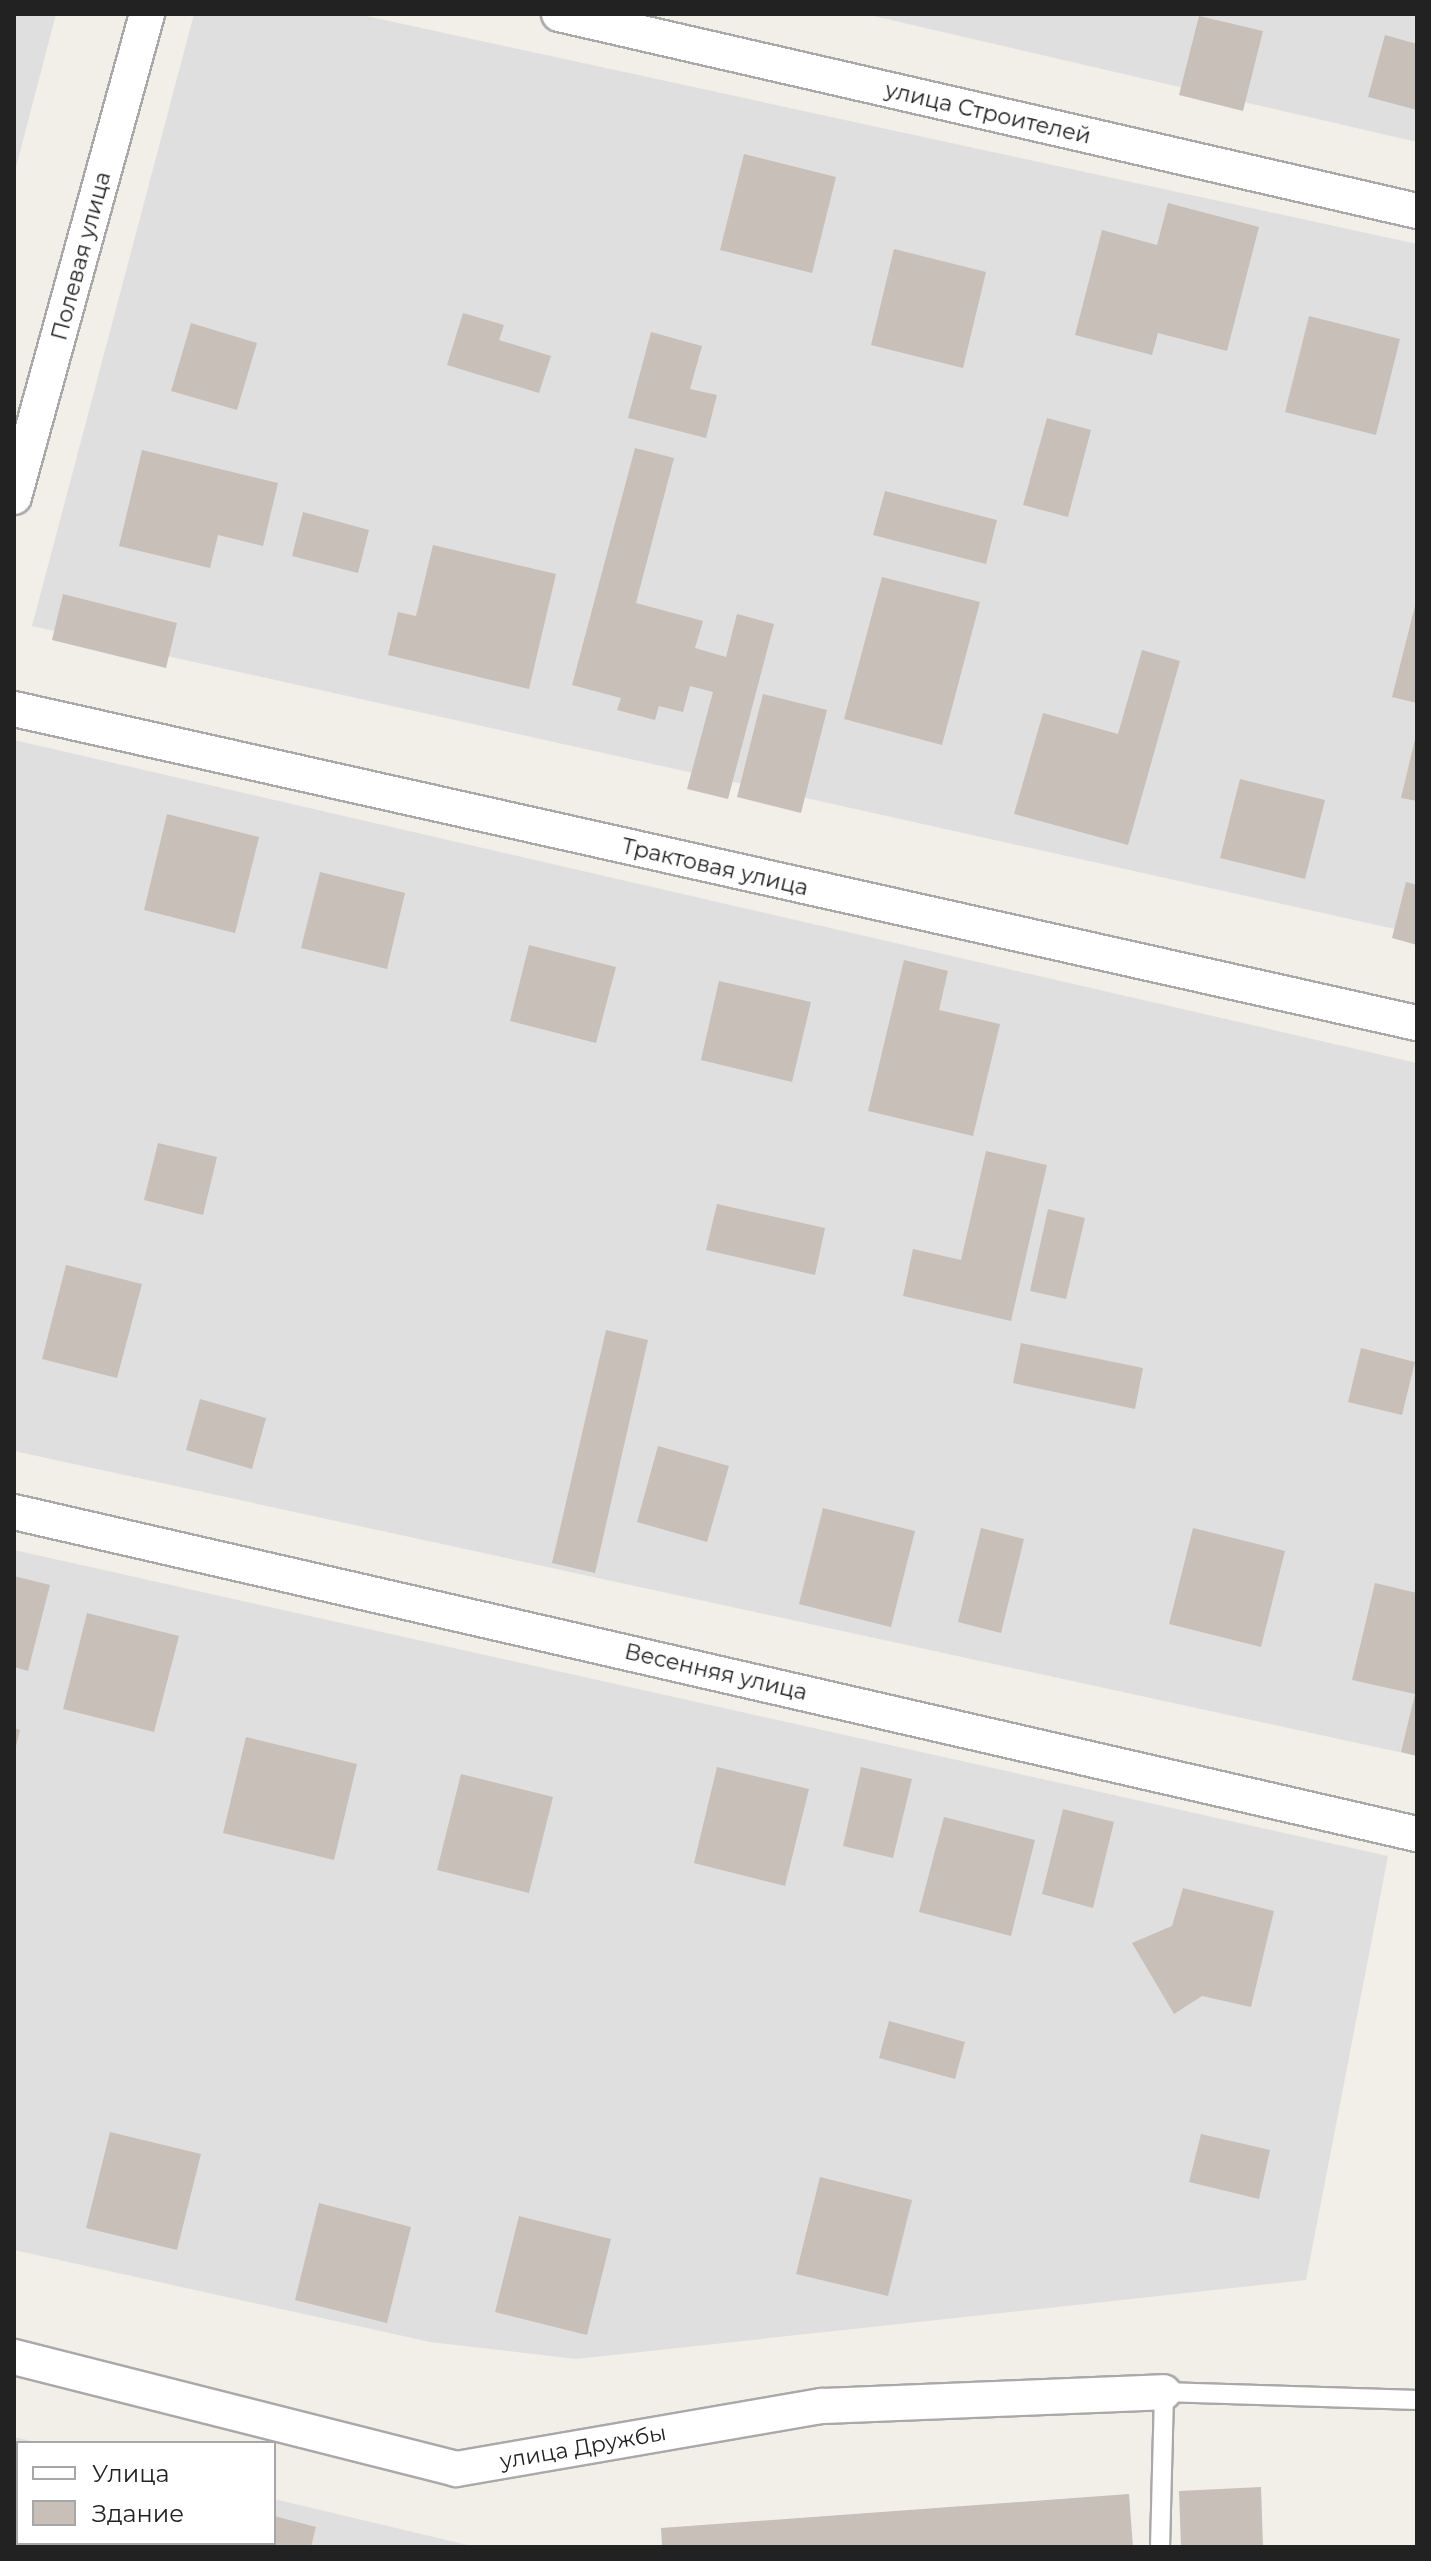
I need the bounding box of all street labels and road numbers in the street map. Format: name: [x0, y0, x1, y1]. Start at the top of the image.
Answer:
street label: улица Строителей: [883, 76, 1093, 150]
street label: Полевая улица: [46, 169, 116, 343]
street label: Трактовая улица: [619, 833, 811, 901]
street label: Весенняя улица: [622, 1638, 810, 1706]
street label: улица Дружбы: [498, 2419, 668, 2475]

